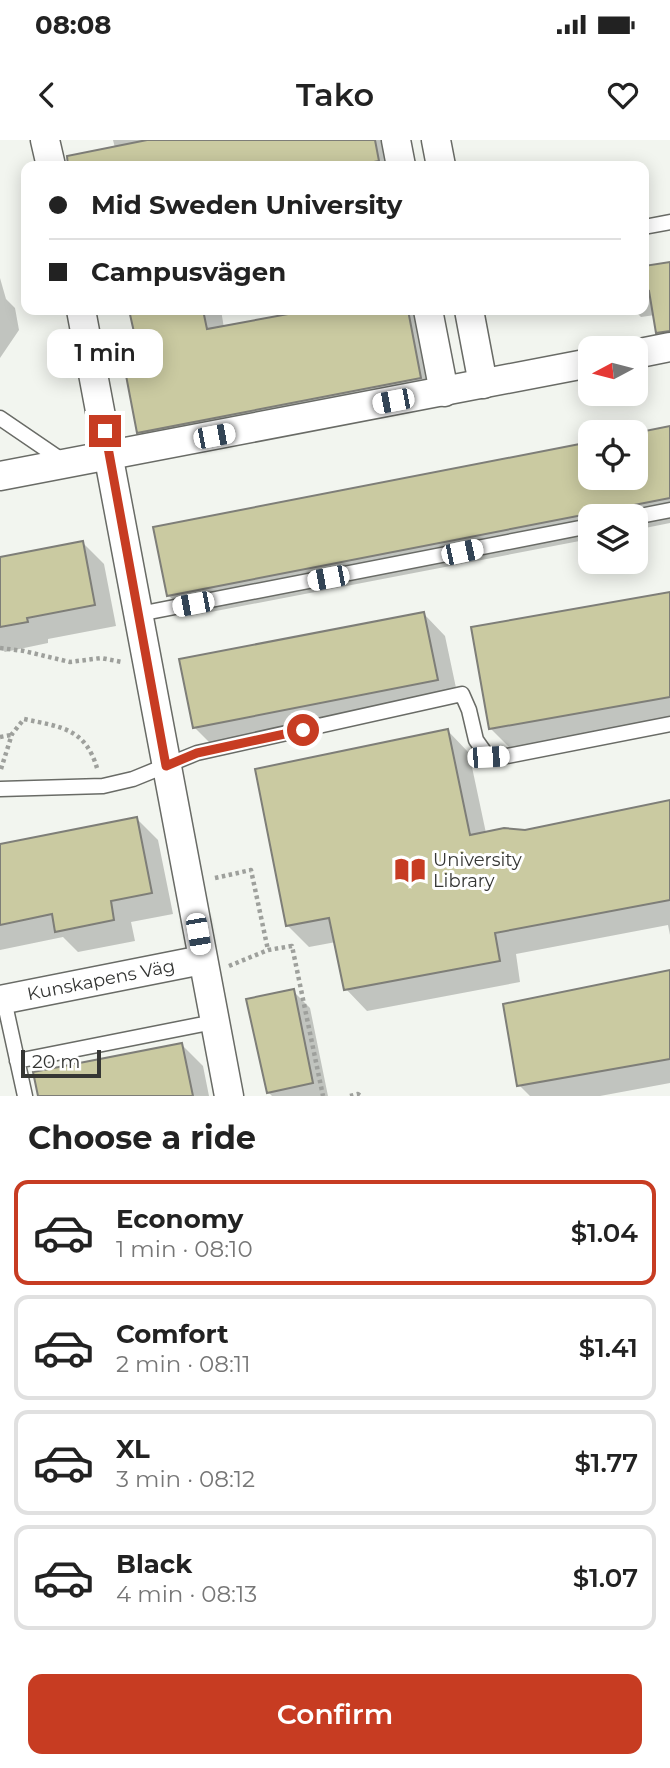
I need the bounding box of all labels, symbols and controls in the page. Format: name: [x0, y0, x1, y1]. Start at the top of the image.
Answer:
text: 08:08: [35, 9, 111, 41]
text: Tako: [296, 75, 374, 114]
icon: back: [28, 76, 66, 114]
icon: heart: [604, 76, 642, 114]
text: Mid Sweden University: [91, 189, 402, 221]
text: Campusvägen: [91, 256, 286, 288]
callout: 1 min: [47, 330, 163, 378]
north arrow: [578, 336, 648, 406]
map controls: [578, 336, 648, 574]
text: 1 min: [74, 339, 136, 367]
car: [371, 387, 416, 415]
route end: [89, 415, 121, 447]
button: locate: [578, 420, 648, 490]
car: [192, 422, 237, 450]
button: layers: [578, 504, 648, 574]
car: [440, 537, 485, 567]
car: [306, 564, 351, 592]
car: [171, 590, 216, 618]
route start: [287, 714, 319, 746]
car: [467, 745, 510, 769]
place label: University Library: [433, 849, 522, 892]
library icon: University Library: [393, 853, 427, 887]
car: [185, 911, 212, 957]
street label: Kunskapens Väg: [25, 955, 177, 1005]
scale bar: [21, 1047, 102, 1079]
text: 20 m: [32, 1050, 80, 1073]
text: Choose a ride: [28, 1118, 256, 1157]
icon: car: [32, 1201, 95, 1264]
text: Economy: [116, 1203, 243, 1235]
text: $1.04: [571, 1217, 638, 1249]
text: 1 min · 08:10: [116, 1235, 253, 1263]
icon: car: [32, 1316, 95, 1379]
text: Comfort: [116, 1318, 228, 1350]
text: $1.41: [579, 1332, 638, 1364]
text: 2 min · 08:11: [116, 1350, 250, 1378]
icon: car: [32, 1431, 95, 1494]
text: XL: [116, 1433, 150, 1465]
text: $1.77: [574, 1447, 638, 1479]
text: 3 min · 08:12: [116, 1465, 255, 1493]
icon: car: [32, 1546, 95, 1609]
text: Black: [116, 1548, 192, 1580]
text: $1.07: [573, 1562, 638, 1594]
text: 4 min · 08:13: [116, 1580, 257, 1608]
button: Confirm: [28, 1674, 642, 1754]

